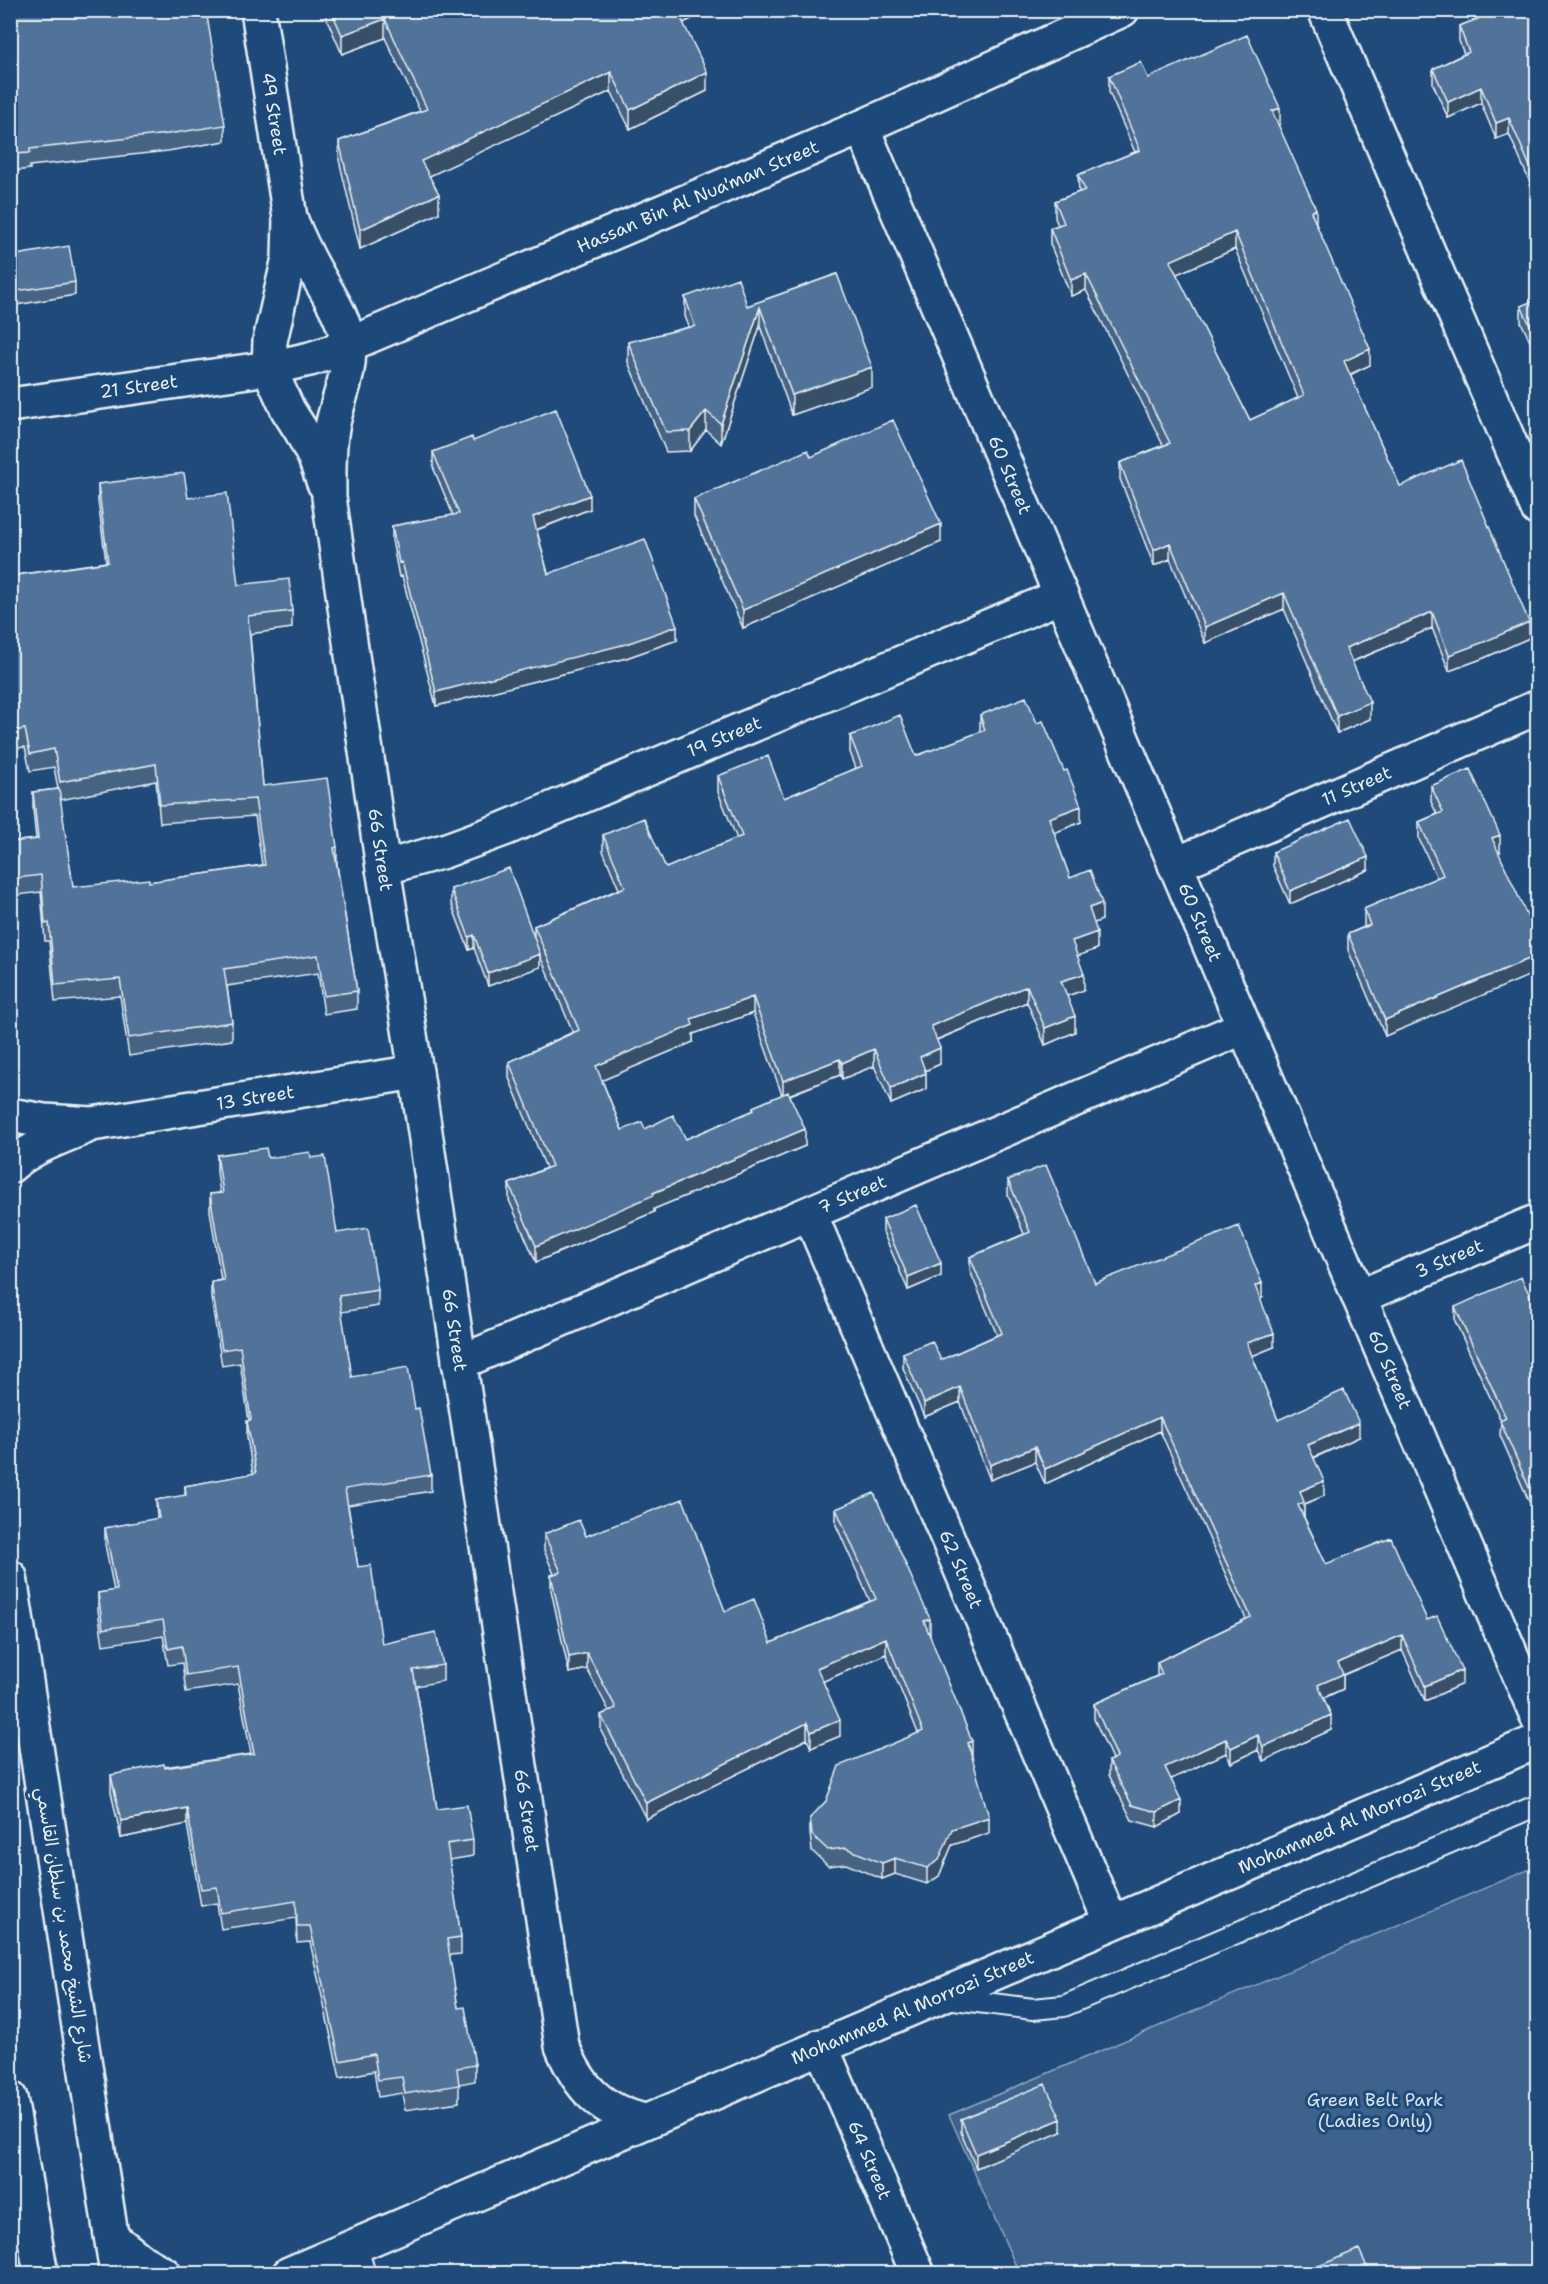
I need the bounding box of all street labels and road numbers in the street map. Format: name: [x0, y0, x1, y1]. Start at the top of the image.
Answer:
street label: 49 Street: [256, 71, 292, 157]
street label: Hassan Bin Al Nua'man Street: [573, 135, 823, 259]
street label: 21 Street: [98, 369, 179, 404]
street label: 60 Street: [982, 432, 1037, 518]
street label: 19 Street: [683, 711, 765, 763]
street label: 11 Street: [1318, 760, 1395, 812]
street label: 66 Street: [362, 807, 399, 893]
street label: 60 Street: [1172, 879, 1227, 966]
street label: 13 Street: [215, 1080, 296, 1116]
street label: 7 Street: [815, 1169, 890, 1220]
street label: 3 Street: [1412, 1234, 1487, 1284]
street label: 66 Street: [437, 1287, 473, 1373]
street label: 60 Street: [1362, 1326, 1417, 1413]
street label: 62 Street: [934, 1526, 988, 1612]
street label: Mohammed Al Morrozi Street: [1234, 1755, 1485, 1880]
street label: 66 Street: [509, 1767, 545, 1854]
street label: شارع الشيخ محمد بن سلطان القاسمي: [26, 1785, 98, 2065]
street label: Mohammed Al Morrozi Street: [787, 1945, 1038, 2070]
street label: 64 Street: [842, 2117, 897, 2203]

